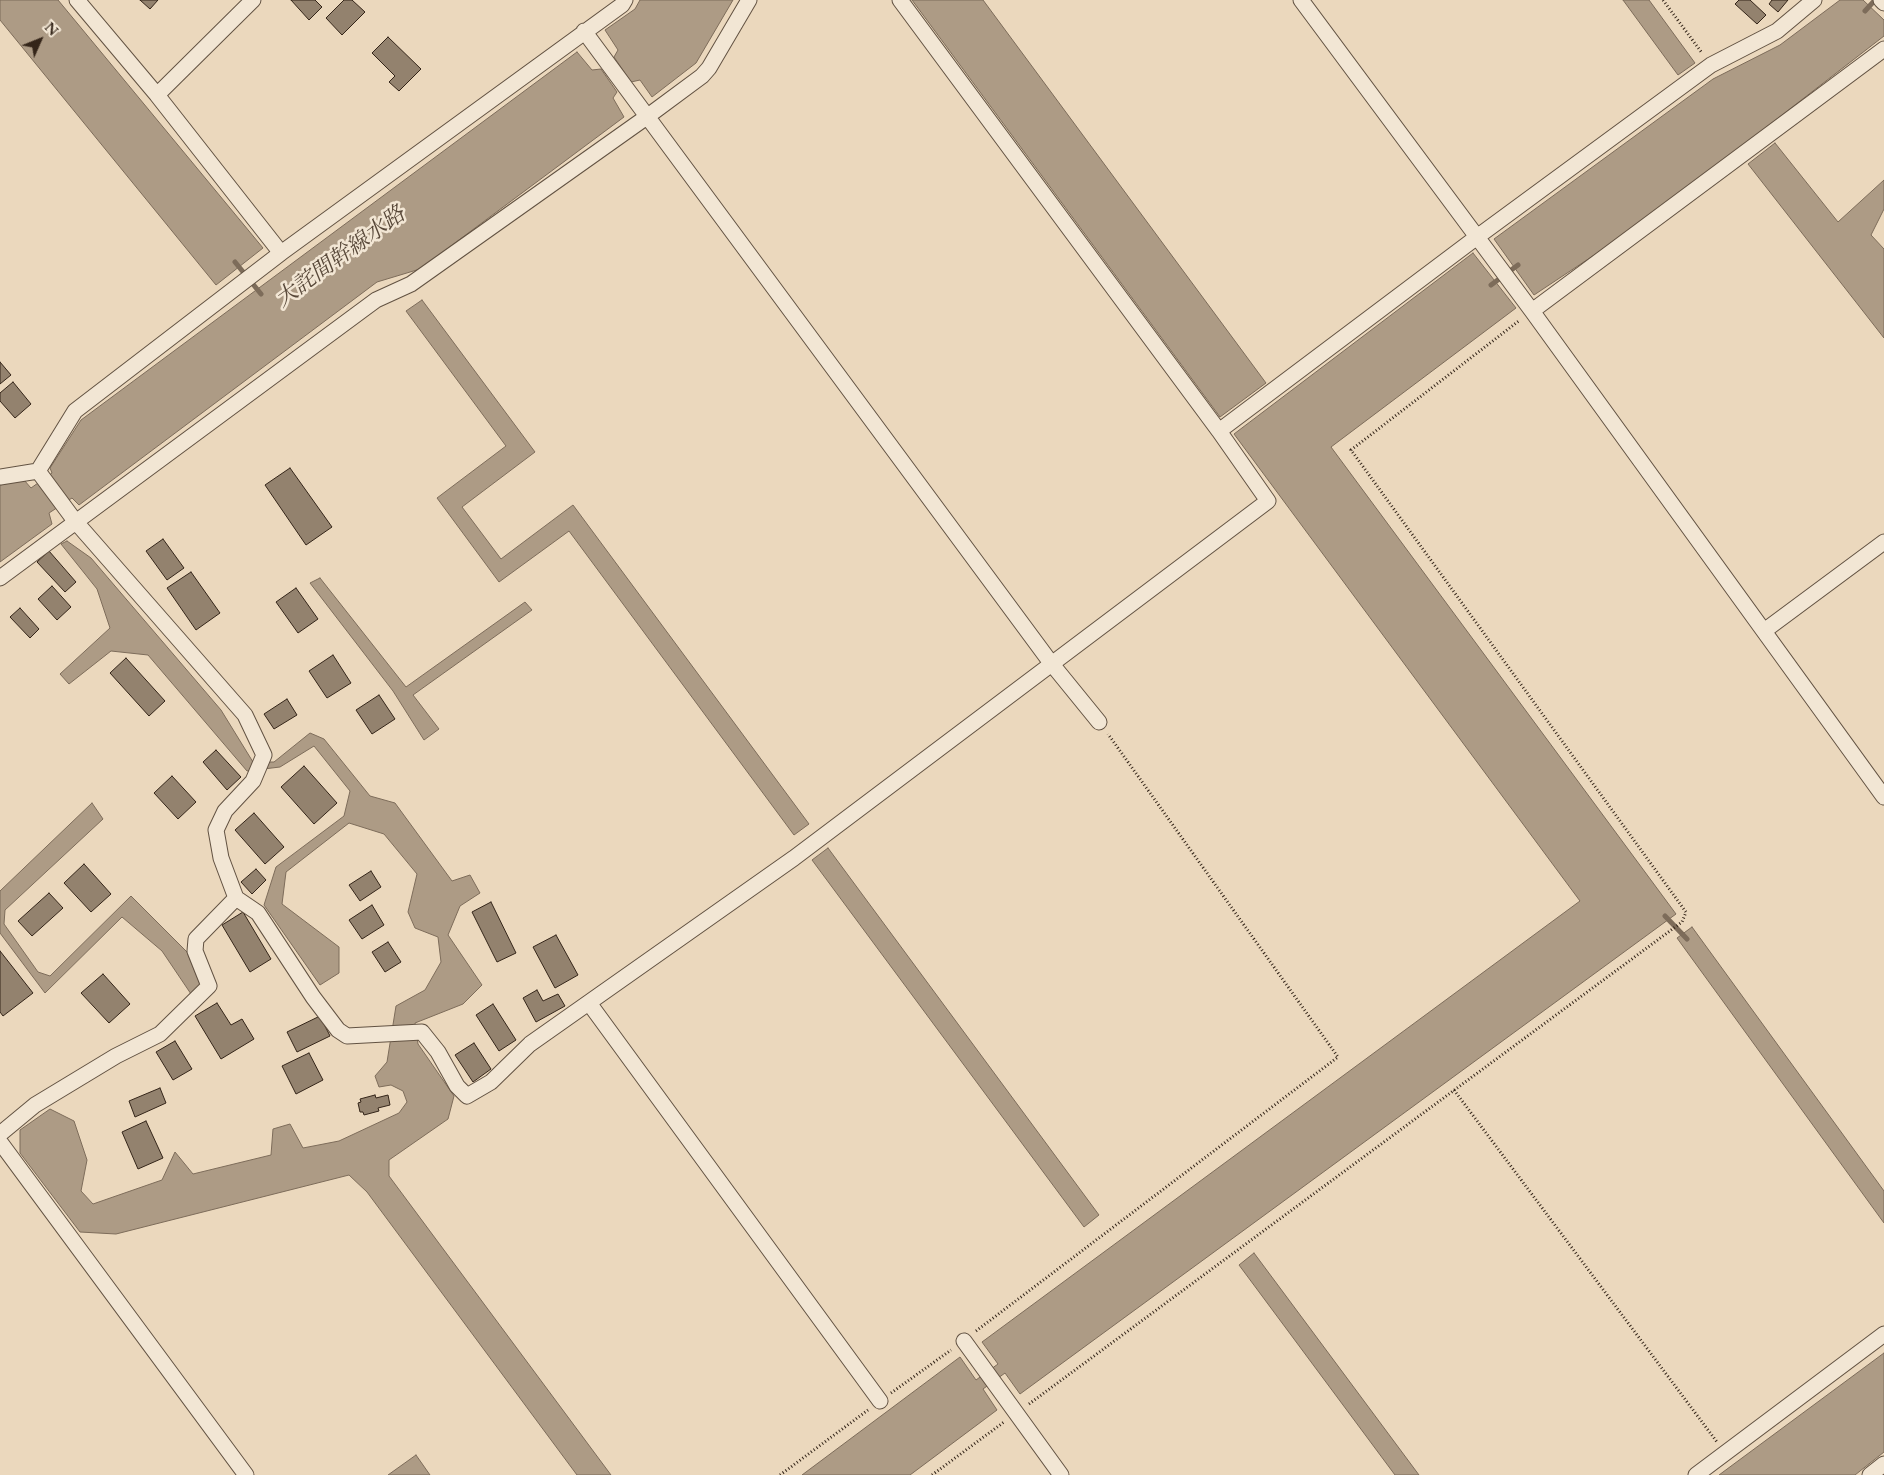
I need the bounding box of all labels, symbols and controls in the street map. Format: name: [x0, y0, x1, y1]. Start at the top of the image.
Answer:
north arrow: [15, 15, 65, 65]
text: N: [40, 18, 62, 40]
water label: 大詫間幹線水路: [271, 202, 411, 314]

